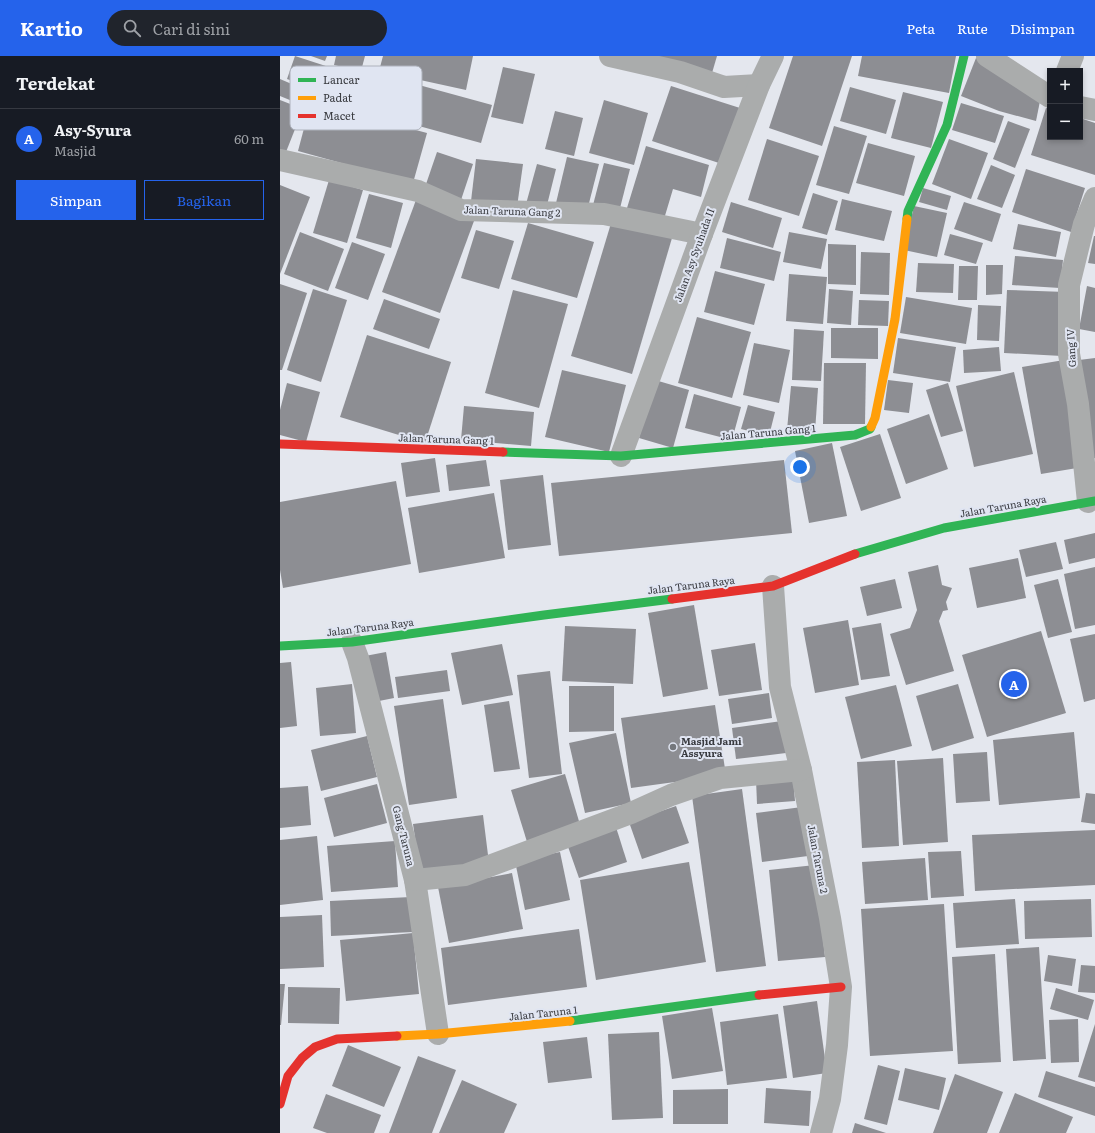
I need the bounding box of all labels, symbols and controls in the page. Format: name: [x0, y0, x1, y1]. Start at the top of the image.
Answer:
search box: [107, 10, 387, 46]
text: Kartio: [20, 14, 83, 42]
icon: search: [121, 17, 143, 39]
text: Cari di sini: [153, 17, 230, 40]
text: Peta: [906, 18, 935, 38]
text: Rute: [957, 18, 988, 38]
text: Disimpan: [1010, 18, 1075, 38]
legend: [290, 66, 422, 130]
map controls: [1047, 68, 1083, 140]
button: +: [1047, 68, 1083, 104]
text: Terdekat: [16, 70, 95, 95]
text: Lancar: [323, 71, 360, 87]
text: Padat: [323, 89, 353, 105]
button: −: [1047, 104, 1083, 140]
text: Macet: [323, 107, 356, 123]
text: Asy-Syura: [54, 118, 132, 141]
text: A: [24, 129, 34, 148]
text: 60 m: [234, 129, 264, 148]
text: Masjid: [54, 141, 96, 160]
button: Simpan: [16, 180, 136, 220]
button: Bagikan: [144, 180, 264, 220]
street label: Jalan Taruna Gang 2: [463, 201, 561, 220]
street label: Jalan Asy Syuhada II: [670, 206, 717, 304]
street label: Gang IV: [1062, 328, 1079, 368]
street label: Jalan Taruna Gang 1: [720, 420, 816, 443]
street label: Jalan Taruna Gang 1: [398, 429, 494, 448]
your location: [790, 457, 810, 477]
street label: Jalan Taruna Raya: [958, 490, 1048, 521]
street label: Jalan Taruna Raya: [646, 572, 736, 597]
street label: Jalan Taruna Raya: [325, 614, 415, 639]
pin: A: [1001, 669, 1027, 699]
place label: Masjid Jami Assyura: [681, 733, 742, 760]
marker: Masjid Jami Assyura: [668, 742, 678, 752]
street label: Gang Taruna: [390, 804, 419, 868]
street label: Jalan Taruna 2: [804, 823, 833, 895]
street label: Jalan Taruna 1: [508, 1001, 578, 1024]

